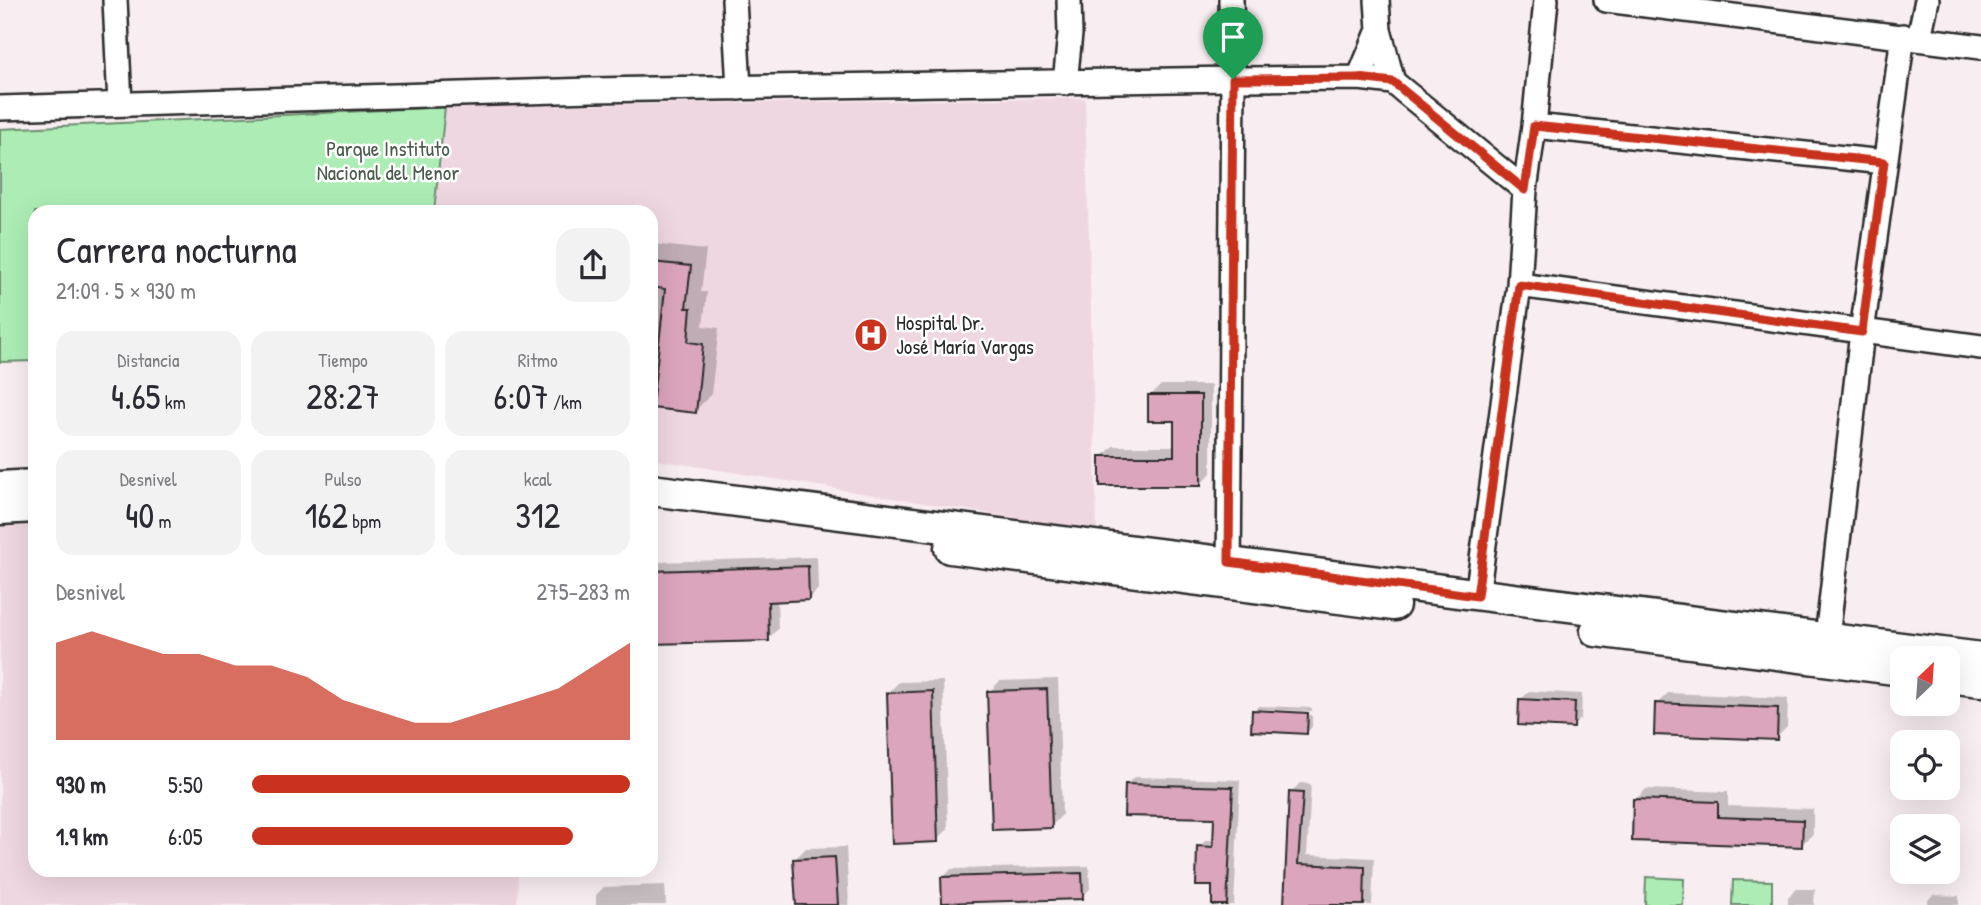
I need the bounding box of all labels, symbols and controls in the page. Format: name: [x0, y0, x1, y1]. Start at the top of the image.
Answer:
pin: [1203, 7, 1263, 79]
icon: arrive: [1214, 18, 1252, 56]
park label: Parque Instituto Nacional del Menor: [317, 134, 459, 187]
text: Carrera nocturna: [56, 223, 297, 275]
button: share: [556, 228, 630, 302]
text: 21:09 · 5 × 930 m: [56, 275, 196, 306]
place label: Hospital Dr. José María Vargas: [896, 308, 1034, 361]
hospital icon: Hospital Dr. José María Vargas: [852, 316, 890, 354]
text: Distancia: [117, 347, 179, 373]
text: Tiempo: [318, 347, 368, 373]
text: Ritmo: [518, 347, 558, 373]
text: 4.65: [111, 373, 160, 420]
text: 28:27: [306, 373, 380, 420]
text: 6:07: [494, 373, 549, 420]
text: km: [160, 389, 186, 415]
text: /km: [549, 389, 582, 415]
text: Desnivel: [120, 466, 177, 492]
text: Pulso: [325, 466, 361, 492]
text: kcal: [524, 466, 552, 492]
text: 40: [125, 492, 154, 539]
text: 162: [305, 492, 348, 539]
text: 312: [515, 492, 560, 539]
text: m: [154, 508, 171, 534]
text: bpm: [348, 508, 381, 534]
text: Desnivel: [56, 576, 125, 607]
text: 275–283 m: [537, 576, 630, 607]
north arrow: [1890, 646, 1960, 716]
map controls: [1890, 646, 1960, 884]
button: locate: [1890, 730, 1960, 800]
text: 930 m: [56, 769, 106, 800]
text: 5:50: [168, 769, 203, 800]
button: layers: [1890, 814, 1960, 884]
text: 1.9 km: [56, 821, 108, 852]
text: 6:05: [168, 821, 203, 852]

